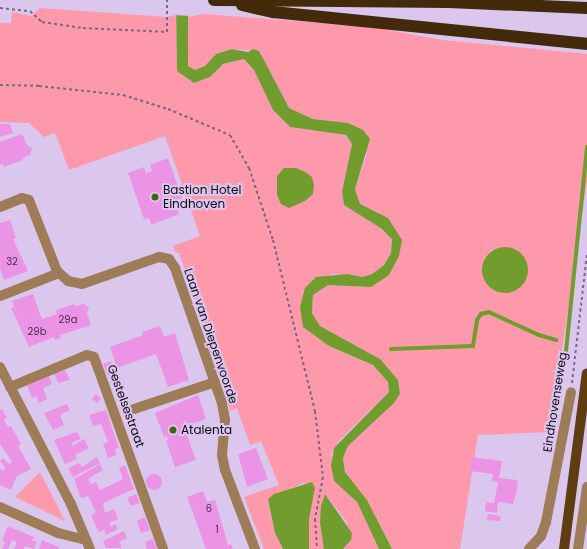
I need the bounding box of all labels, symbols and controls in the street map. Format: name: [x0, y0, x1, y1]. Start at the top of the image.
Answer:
place label: Bastion Hotel Eindhoven: [163, 183, 241, 211]
marker: Bastion Hotel Eindhoven: [150, 192, 160, 202]
house number: 32: [6, 256, 18, 268]
street label: Laan van Diepenvoorde: [181, 266, 241, 406]
house number: 29a: [59, 314, 77, 326]
house number: 29b: [28, 326, 46, 338]
street label: Eindhovenseweg: [540, 351, 570, 453]
street label: Gestelsestraat: [104, 363, 148, 449]
place label: Atalenta: [181, 423, 232, 437]
marker: Atalenta: [168, 425, 178, 435]
house number: 6: [206, 503, 212, 515]
house number: 1: [215, 524, 219, 536]

